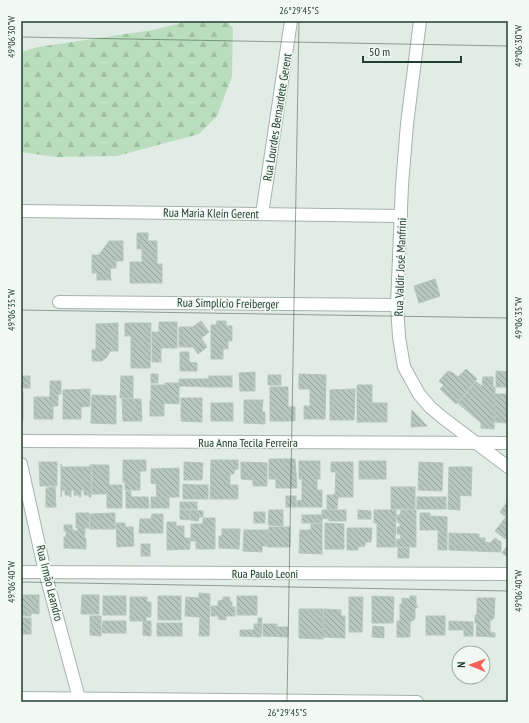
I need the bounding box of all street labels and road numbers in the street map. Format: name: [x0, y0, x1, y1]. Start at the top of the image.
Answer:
street label: Rua Lourdes Bernardete Gerent: [260, 51, 295, 182]
street label: Rua Maria Klein Gerent: [163, 205, 260, 221]
street label: Rua Valdir José Manfrini: [391, 218, 409, 316]
street label: Rua Simplício Freiberger: [177, 295, 280, 311]
street label: Rua Anna Tecila Ferreira: [198, 435, 298, 450]
street label: Rua Irmão Leandro: [33, 543, 67, 623]
street label: Rua Paulo Leoni: [232, 566, 298, 581]

